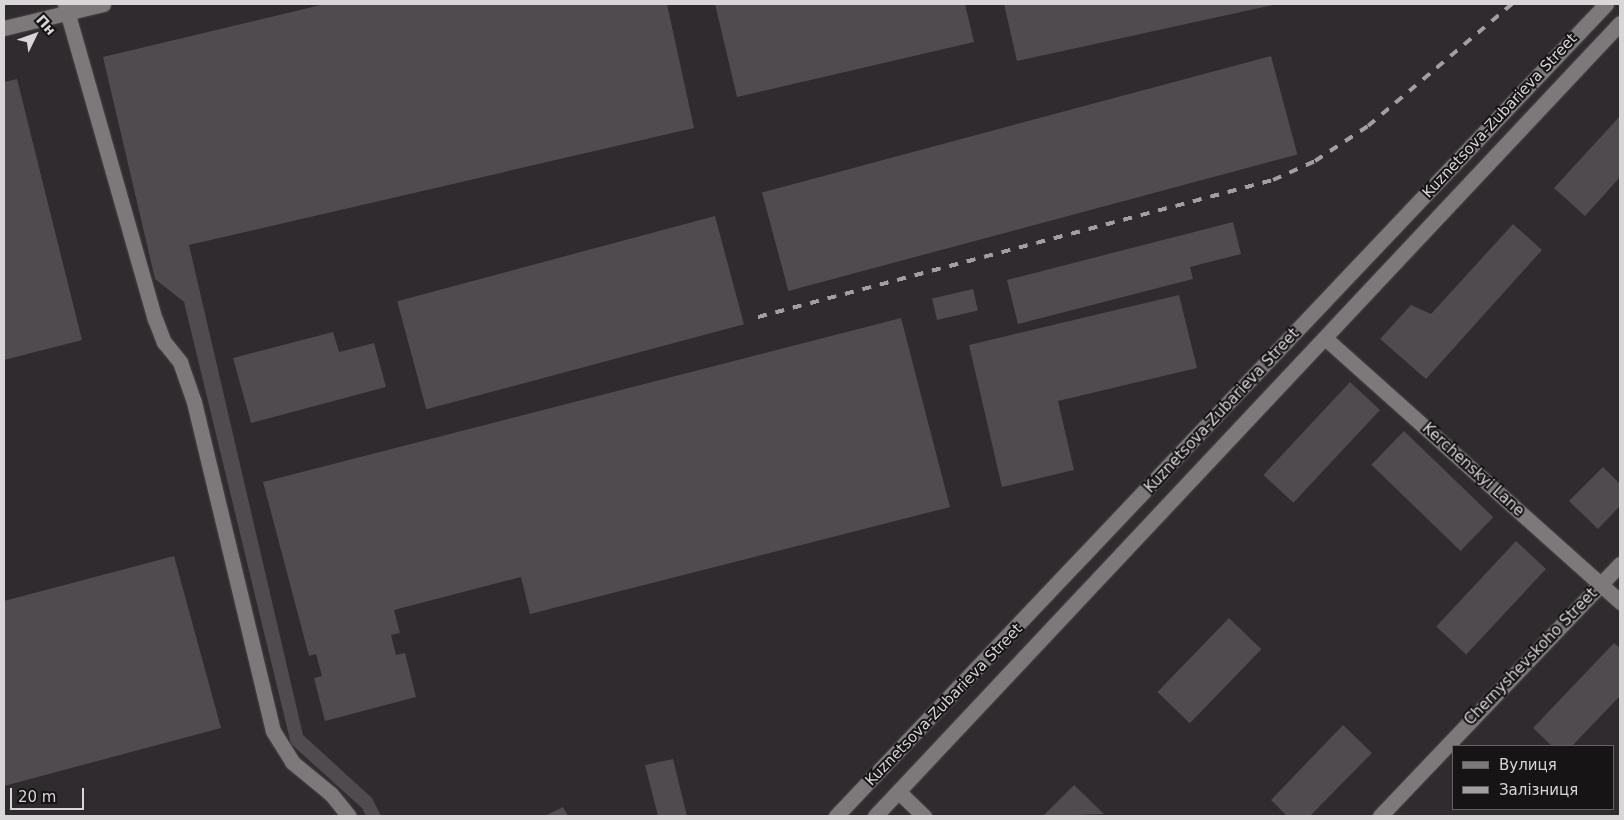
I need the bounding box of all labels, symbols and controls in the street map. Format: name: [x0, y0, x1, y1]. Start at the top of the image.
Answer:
north arrow: [10, 10, 60, 60]
text: Пн: [33, 12, 59, 38]
street label: Kuznetsova-Zubarieva Street: [1419, 30, 1581, 202]
street label: Kuznetsova-Zubarieva Street: [1141, 325, 1303, 497]
street label: Kerchenskyi Lane: [1418, 420, 1528, 520]
street label: Chernyshevskoho Street: [1461, 585, 1601, 729]
street label: Kuznetsova-Zubarieva Street: [862, 620, 1026, 790]
legend: [1452, 745, 1614, 810]
text: Вулиця: [1499, 756, 1557, 774]
scale bar: [12, 778, 86, 810]
text: Залізниця: [1499, 781, 1578, 799]
text: 20 m: [18, 788, 56, 806]

